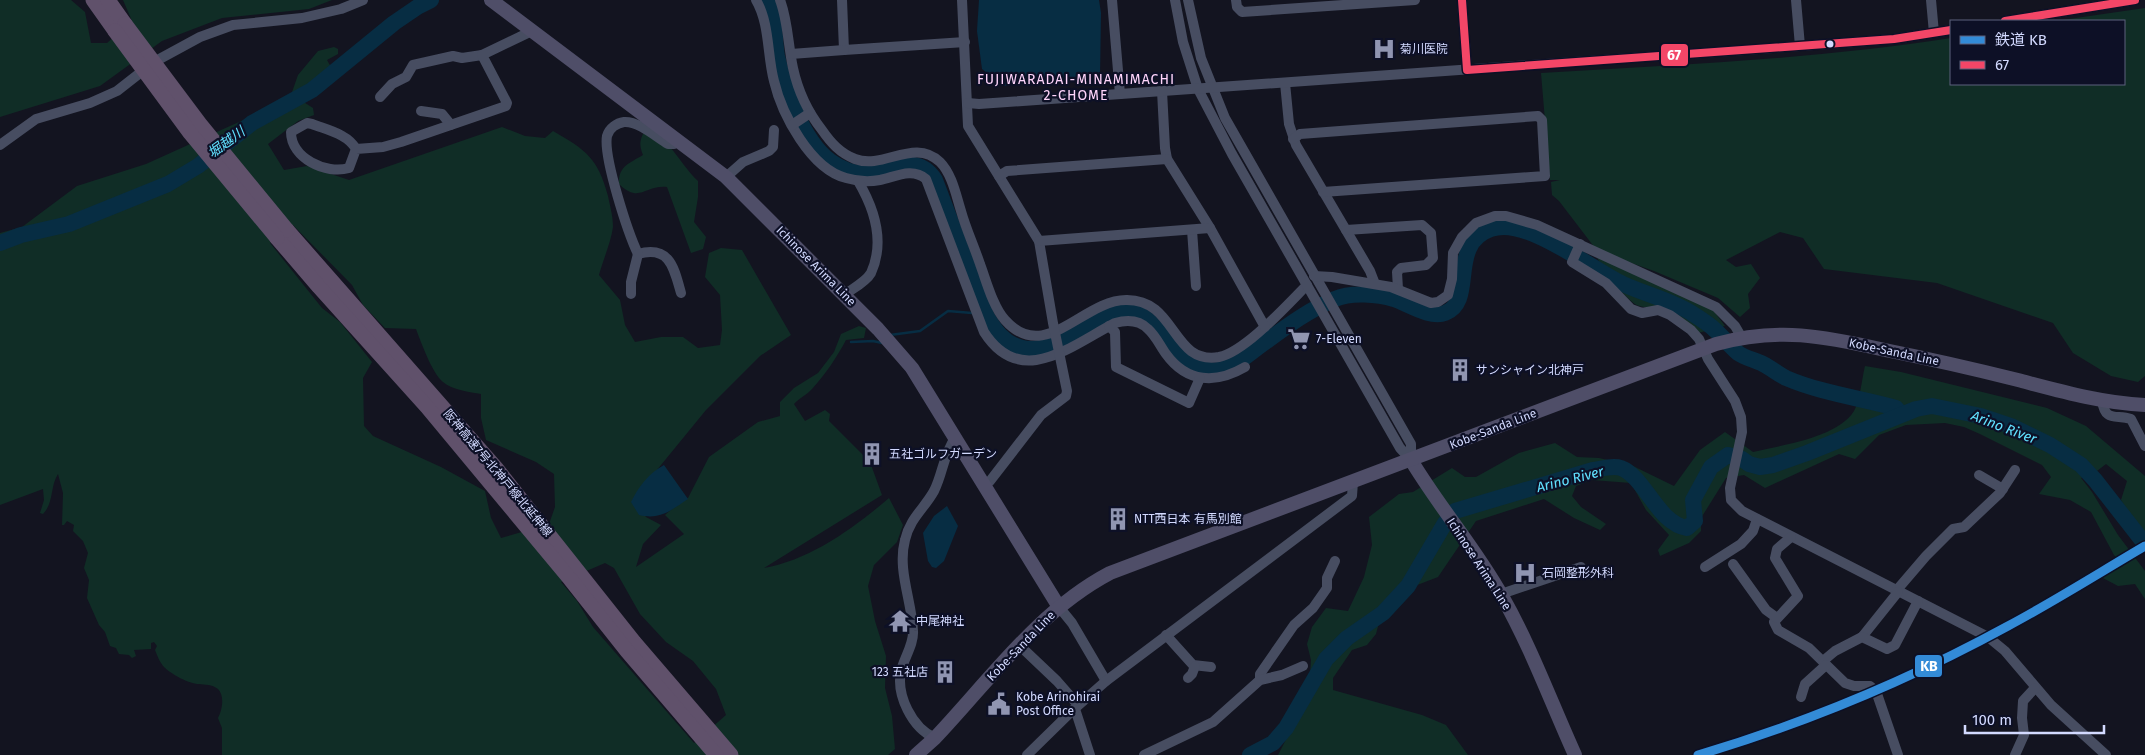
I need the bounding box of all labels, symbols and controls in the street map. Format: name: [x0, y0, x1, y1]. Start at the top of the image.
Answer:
legend: [1950, 20, 2125, 85]
text: 鉄道 KB: [1995, 31, 2047, 49]
hospital icon: 菊川医院: [1371, 36, 1397, 62]
unlabelled marker: [1825, 39, 1835, 49]
place label: 菊川医院: [1400, 42, 1448, 56]
line badge: 67: [1660, 43, 1689, 67]
text: 67: [1667, 47, 1681, 64]
text: 67: [1995, 56, 2010, 74]
district label: FUJIWARADAI-MINAMIMACHI 2-CHOME: [977, 71, 1175, 104]
water label: 堀越川: [204, 122, 250, 162]
street label: Ichinose Arima Line: [773, 223, 859, 309]
supermarket icon: 7-Eleven: [1286, 326, 1312, 352]
place label: 7-Eleven: [1316, 332, 1362, 346]
street label: Kobe-Sanda Line: [1848, 336, 1940, 368]
building icon: サンシャイン北神戸: [1447, 357, 1473, 383]
place label: サンシャイン北神戸: [1476, 363, 1584, 377]
street label: Kobe-Sanda Line: [1448, 406, 1538, 452]
street label: 阪神高速7号北神戸線北延伸線: [441, 407, 555, 539]
water label: Arino River: [1968, 407, 2040, 448]
building icon: 五社ゴルフガーデン: [859, 441, 885, 467]
place label: 五社ゴルフガーデン: [889, 447, 997, 461]
water label: Arino River: [1534, 463, 1606, 496]
building icon: NTT西日本 有馬別館: [1105, 506, 1131, 532]
place label: NTT西日本 有馬別館: [1134, 512, 1242, 526]
street label: Ichinose Arima Line: [1444, 515, 1514, 613]
hospital icon: 石岡整形外科: [1512, 560, 1538, 586]
place label: 石岡整形外科: [1542, 566, 1614, 580]
temple icon: 中尾神社: [887, 608, 913, 634]
street label: Kobe-Sanda Line: [984, 608, 1058, 684]
place label: 中尾神社: [916, 614, 964, 628]
line badge: KB: [1914, 654, 1943, 678]
text: KB: [1920, 658, 1938, 675]
building icon: 123 五社店: [932, 659, 958, 685]
place label: 123 五社店: [872, 665, 928, 679]
place label: Kobe Arinohirai Post Office: [1016, 690, 1100, 718]
public building icon: Kobe Arinohirai Post Office: [986, 691, 1012, 717]
scale bar: [1965, 702, 2104, 734]
text: 100 m: [1972, 711, 2012, 729]

